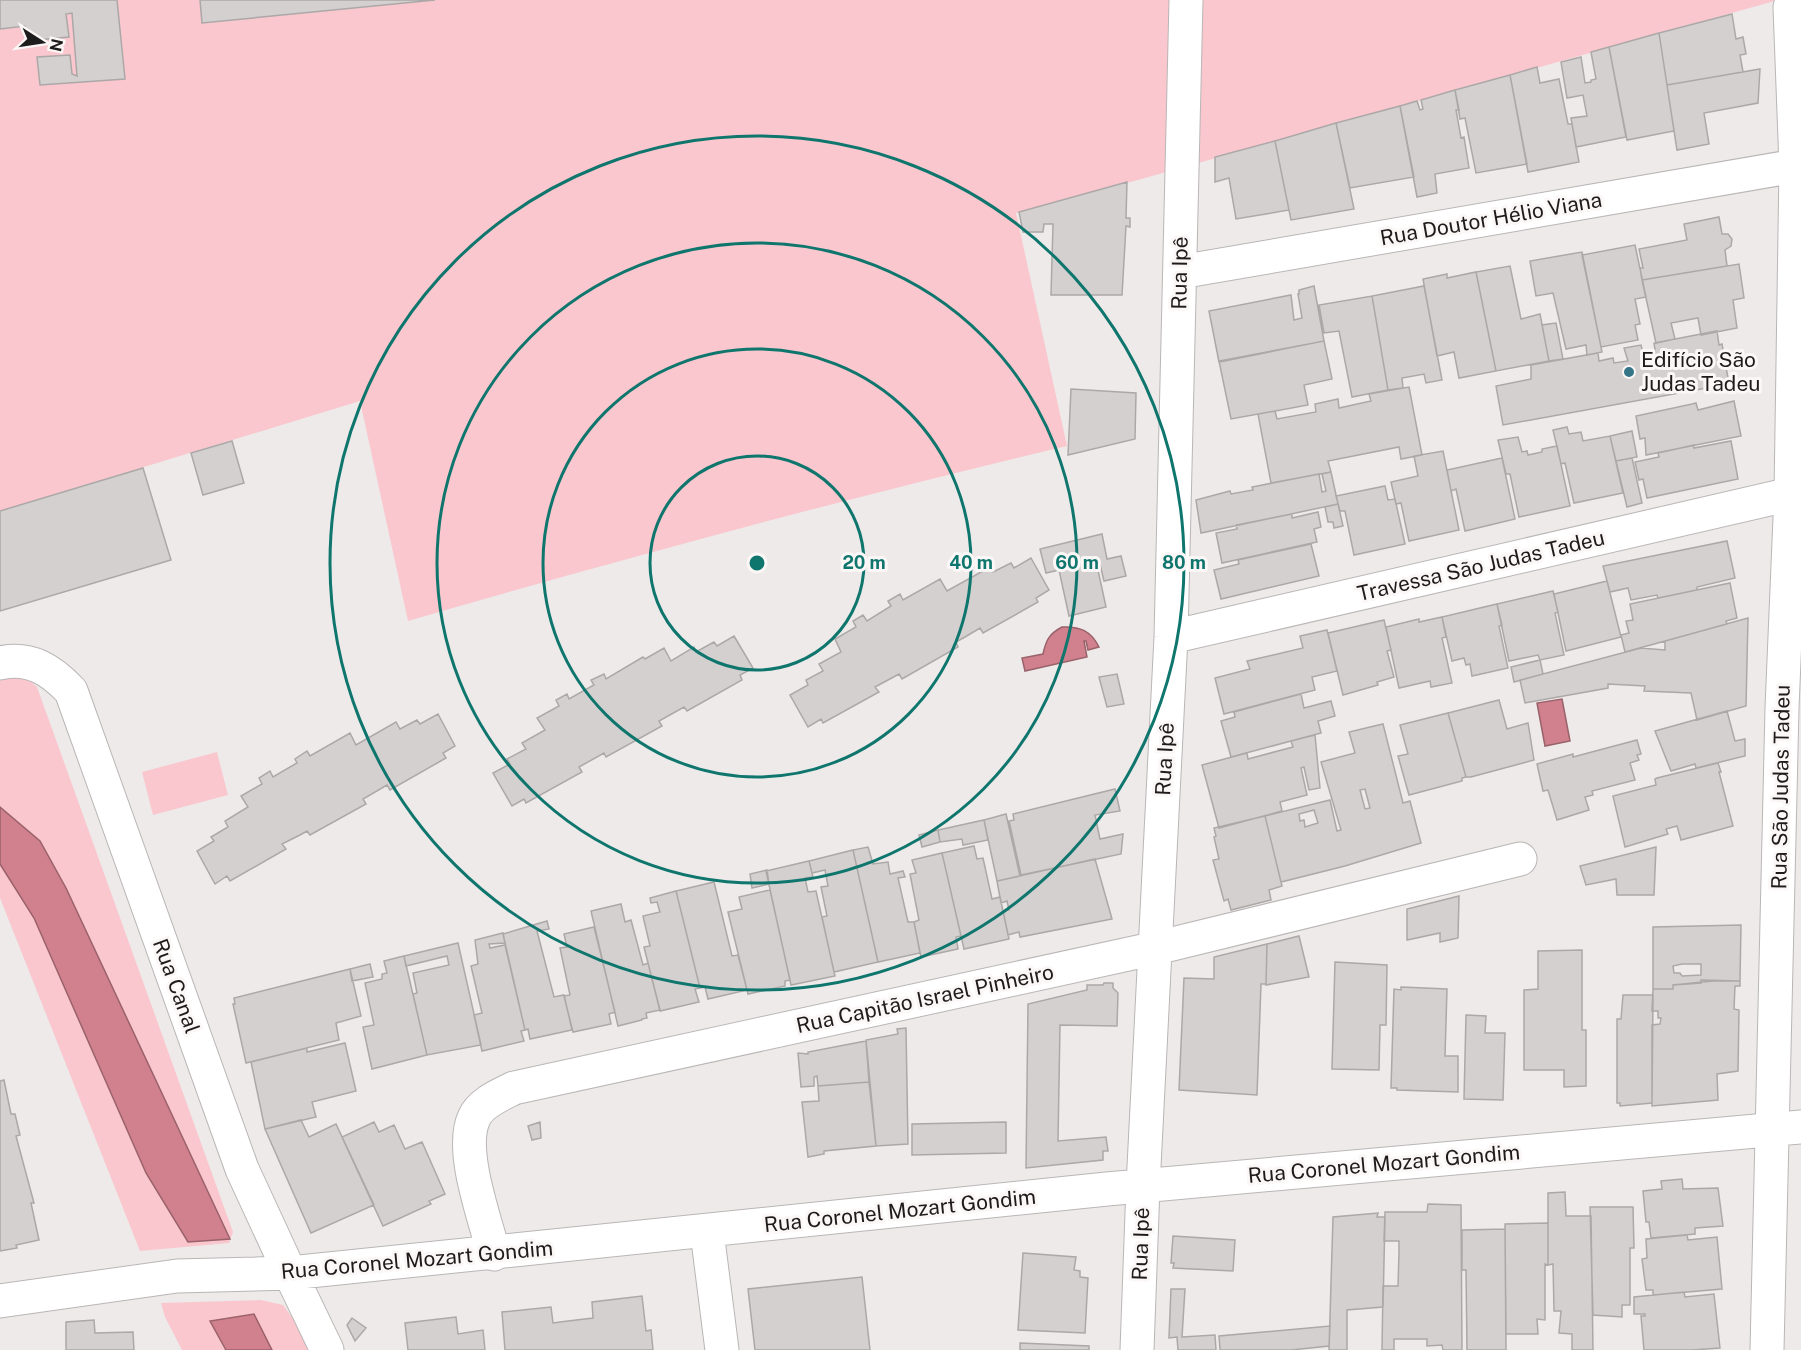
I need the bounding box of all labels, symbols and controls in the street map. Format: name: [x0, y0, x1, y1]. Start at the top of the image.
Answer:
north arrow: [12, 12, 72, 72]
text: N: [46, 37, 67, 53]
street label: Rua Doutor Hélio Viana: [1378, 187, 1604, 250]
street label: Rua Ipê: [1166, 236, 1193, 310]
place label: Edifício São Judas Tadeu: [1641, 347, 1760, 396]
marker: Edifício São Judas Tadeu: [1622, 365, 1636, 379]
street label: Travessa São Judas Tadeu: [1355, 525, 1607, 606]
text: 20 m: [842, 552, 886, 573]
text: 40 m: [949, 552, 993, 573]
text: 60 m: [1055, 552, 1099, 573]
text: 80 m: [1162, 552, 1206, 573]
centre of rings: [747, 553, 767, 573]
street label: Rua São Judas Tadeu: [1766, 684, 1795, 890]
street label: Rua Ipê: [1150, 722, 1179, 796]
street label: Rua Canal: [148, 935, 205, 1037]
street label: Rua Capitão Israel Pinheiro: [794, 959, 1056, 1038]
street label: Rua Coronel Mozart Gondim: [1247, 1139, 1521, 1188]
street label: Rua Coronel Mozart Gondim: [763, 1184, 1037, 1237]
street label: Rua Ipê: [1127, 1207, 1154, 1281]
street label: Rua Coronel Mozart Gondim: [280, 1235, 554, 1284]

